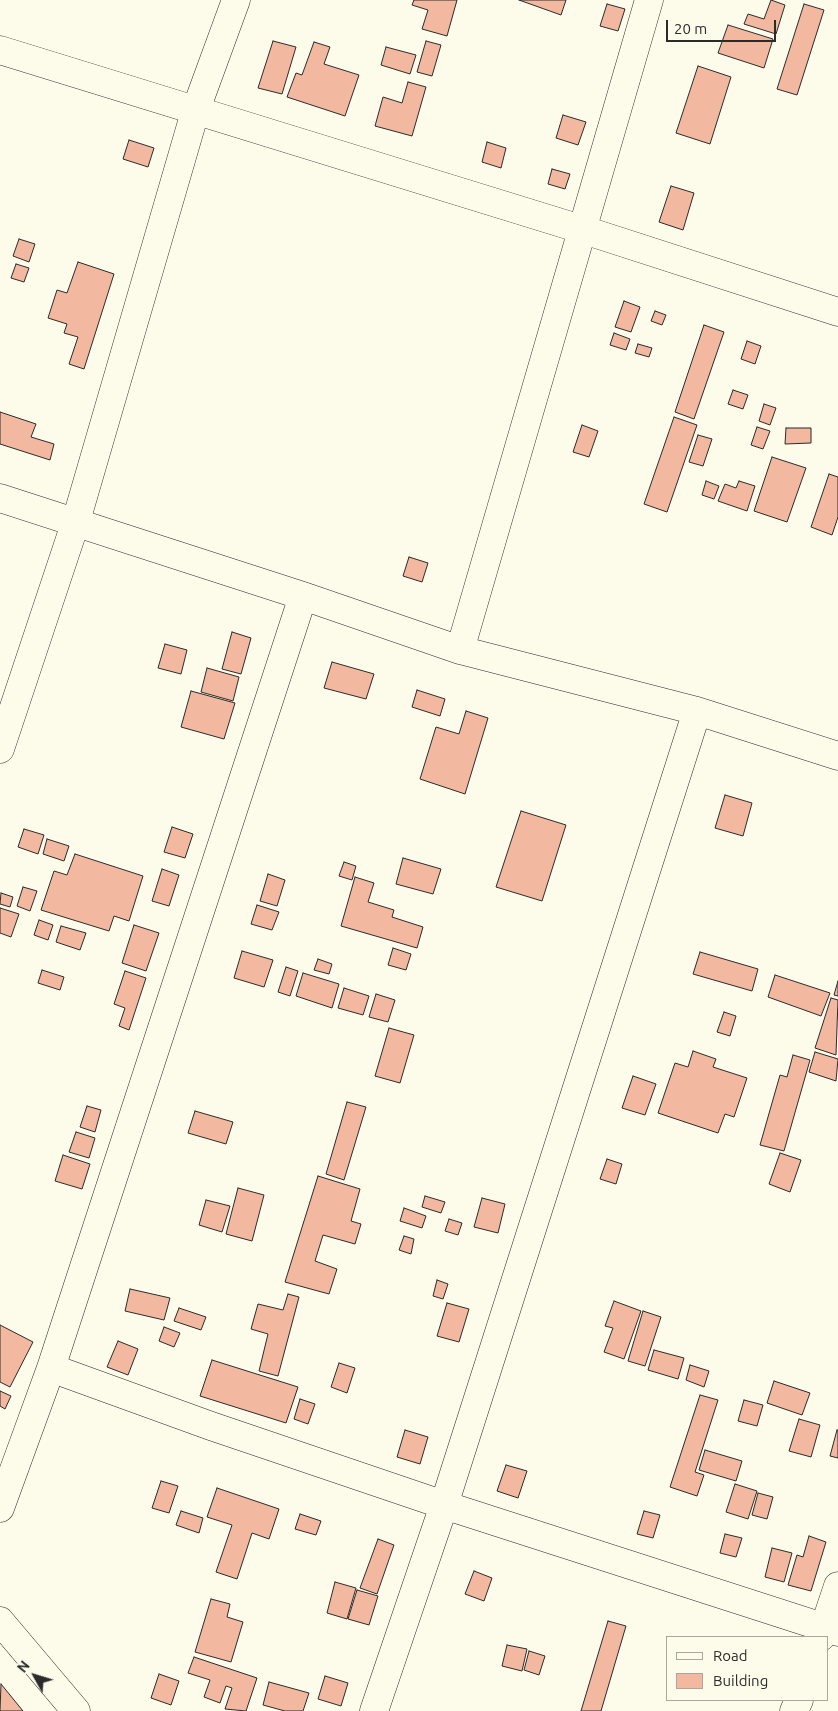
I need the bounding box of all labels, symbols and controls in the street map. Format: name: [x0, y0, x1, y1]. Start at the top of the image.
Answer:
scale bar: [668, 10, 778, 42]
text: 20 m: [674, 20, 707, 37]
legend: [666, 1636, 828, 1701]
text: Road: [713, 1647, 748, 1664]
north arrow: [10, 1651, 60, 1701]
text: N: [14, 1657, 33, 1676]
text: Building: [713, 1672, 768, 1689]

